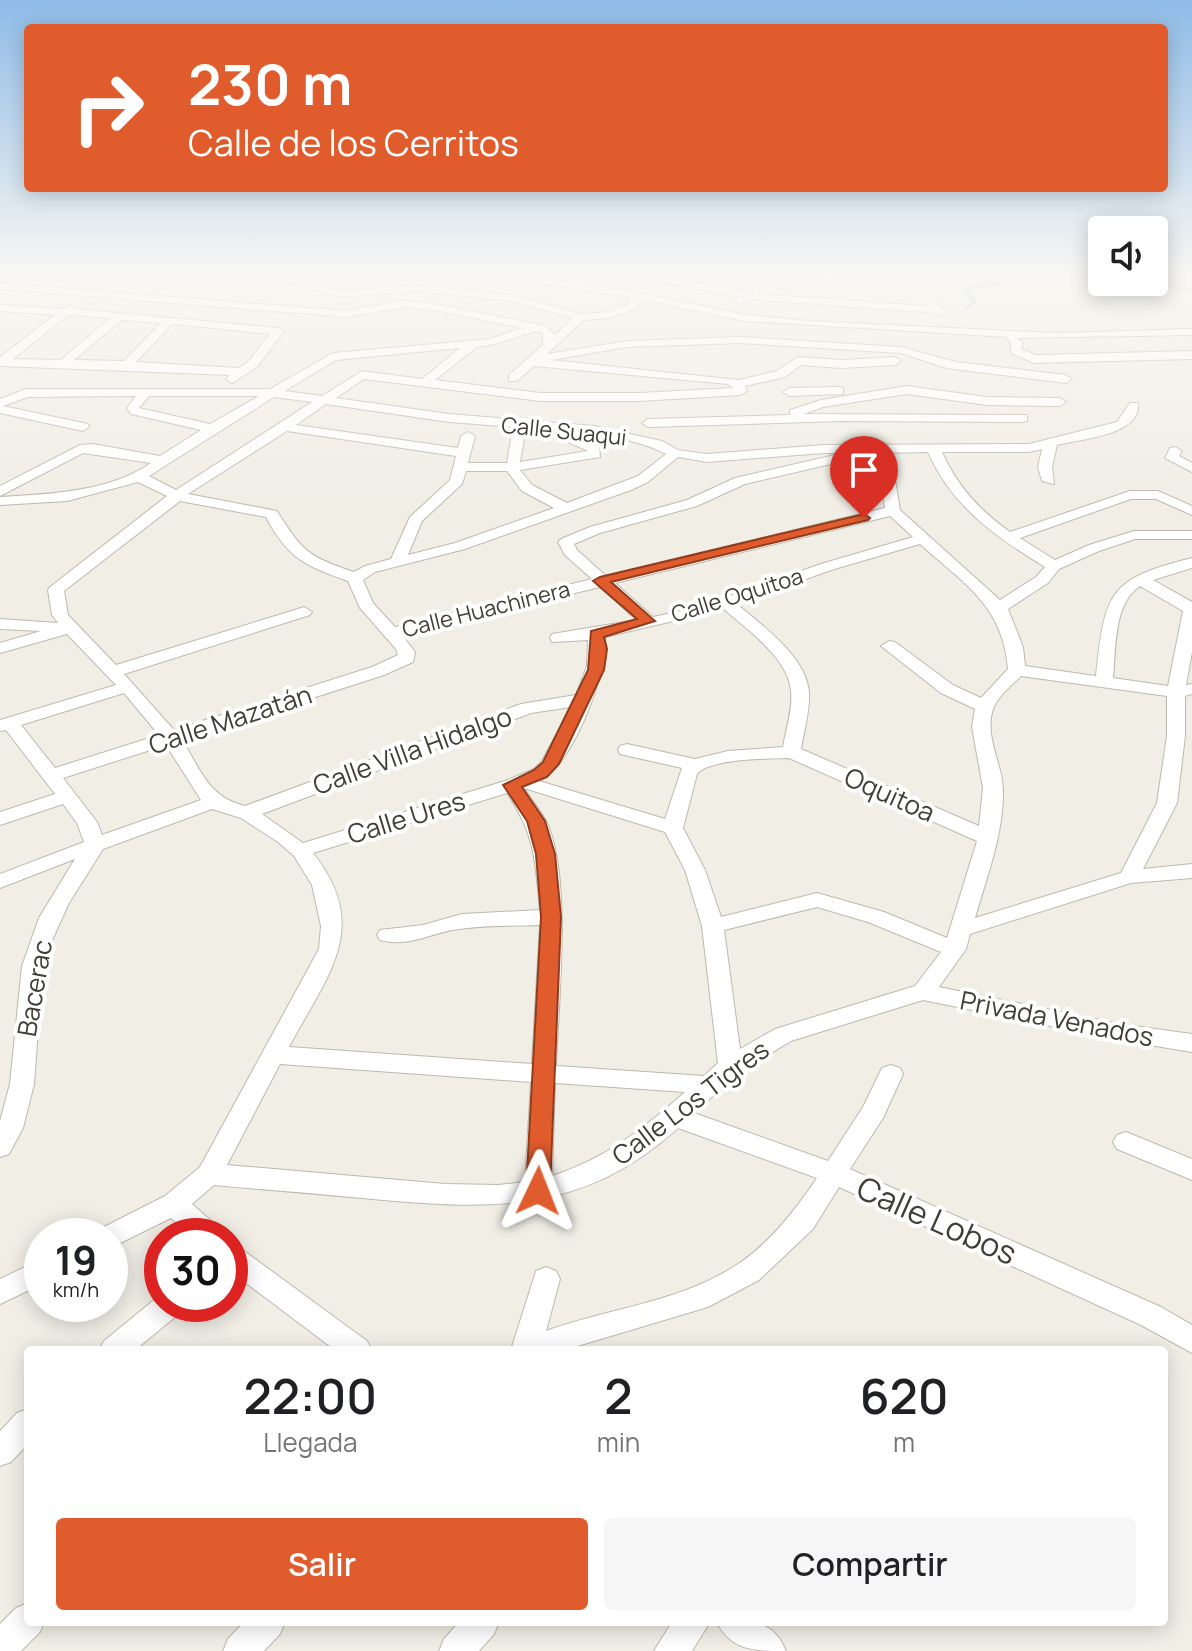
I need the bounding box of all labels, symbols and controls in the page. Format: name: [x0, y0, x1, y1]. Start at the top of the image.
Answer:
text: 230 m: [188, 45, 352, 122]
icon: right: [56, 56, 160, 160]
text: Calle de los Cerritos: [188, 118, 519, 167]
map controls: [1088, 216, 1168, 296]
button: sound: [1088, 216, 1168, 296]
street label: Calle Suaqui: [500, 410, 628, 452]
pin: [830, 436, 898, 518]
icon: arrive: [842, 448, 886, 492]
street label: Calle Oquitoa: [667, 561, 807, 629]
street label: Calle Huachinera: [399, 574, 573, 644]
street label: Calle Mazatán: [144, 676, 316, 762]
street label: Calle Villa Hidalgo: [308, 697, 516, 803]
street label: Oquitoa: [839, 758, 941, 830]
street label: Calle Ures: [342, 782, 470, 852]
street label: Bacerac: [8, 937, 60, 1039]
street label: Privada Venados: [957, 982, 1157, 1054]
street label: Calle Los Tigres: [604, 1031, 776, 1173]
position arrow: [496, 1149, 580, 1233]
street label: Calle Lobos: [850, 1165, 1024, 1275]
speed limit sign: 30: [144, 1218, 248, 1322]
text: 19: [55, 1232, 97, 1287]
text: km/h: [53, 1276, 99, 1303]
text: 22:00: [243, 1363, 377, 1428]
text: 2: [604, 1363, 633, 1428]
text: 620: [860, 1363, 949, 1428]
text: Llegada: [263, 1424, 357, 1460]
text: min: [597, 1424, 640, 1460]
text: m: [893, 1424, 915, 1460]
button: Salir: [56, 1518, 588, 1610]
button: Compartir: [604, 1518, 1136, 1610]

